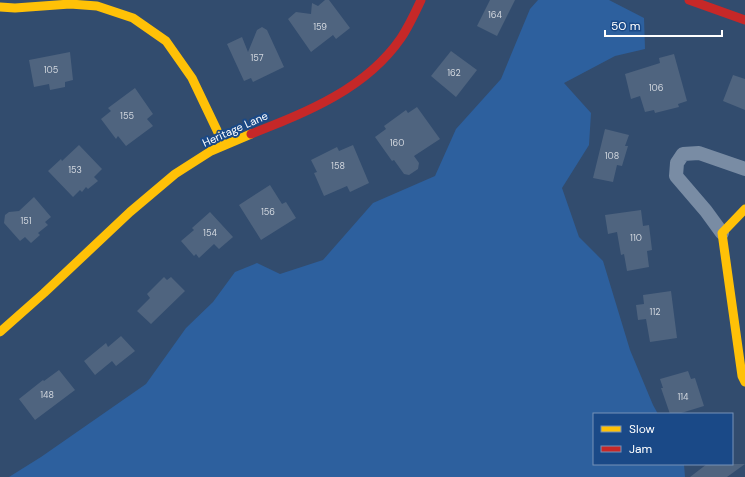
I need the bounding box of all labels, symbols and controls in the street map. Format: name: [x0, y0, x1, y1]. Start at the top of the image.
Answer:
house number: 164: [488, 9, 502, 21]
scale bar: [605, 12, 722, 38]
text: 50 m: [611, 18, 640, 34]
house number: 159: [313, 21, 327, 33]
house number: 157: [251, 52, 264, 64]
house number: 105: [44, 64, 58, 76]
house number: 162: [447, 67, 461, 79]
house number: 106: [649, 82, 664, 94]
street label: Heritage Lane: [200, 108, 270, 150]
house number: 155: [120, 110, 134, 122]
house number: 160: [390, 137, 404, 149]
house number: 108: [605, 150, 619, 162]
house number: 158: [331, 160, 345, 172]
house number: 153: [68, 164, 82, 176]
house number: 156: [261, 206, 275, 218]
house number: 151: [20, 215, 32, 227]
house number: 154: [203, 227, 217, 239]
house number: 110: [630, 232, 642, 244]
house number: 112: [650, 306, 660, 318]
house number: 148: [40, 389, 54, 401]
house number: 114: [677, 391, 689, 403]
legend: [593, 413, 733, 465]
text: Slow: [629, 421, 655, 437]
text: Jam: [629, 441, 652, 457]

